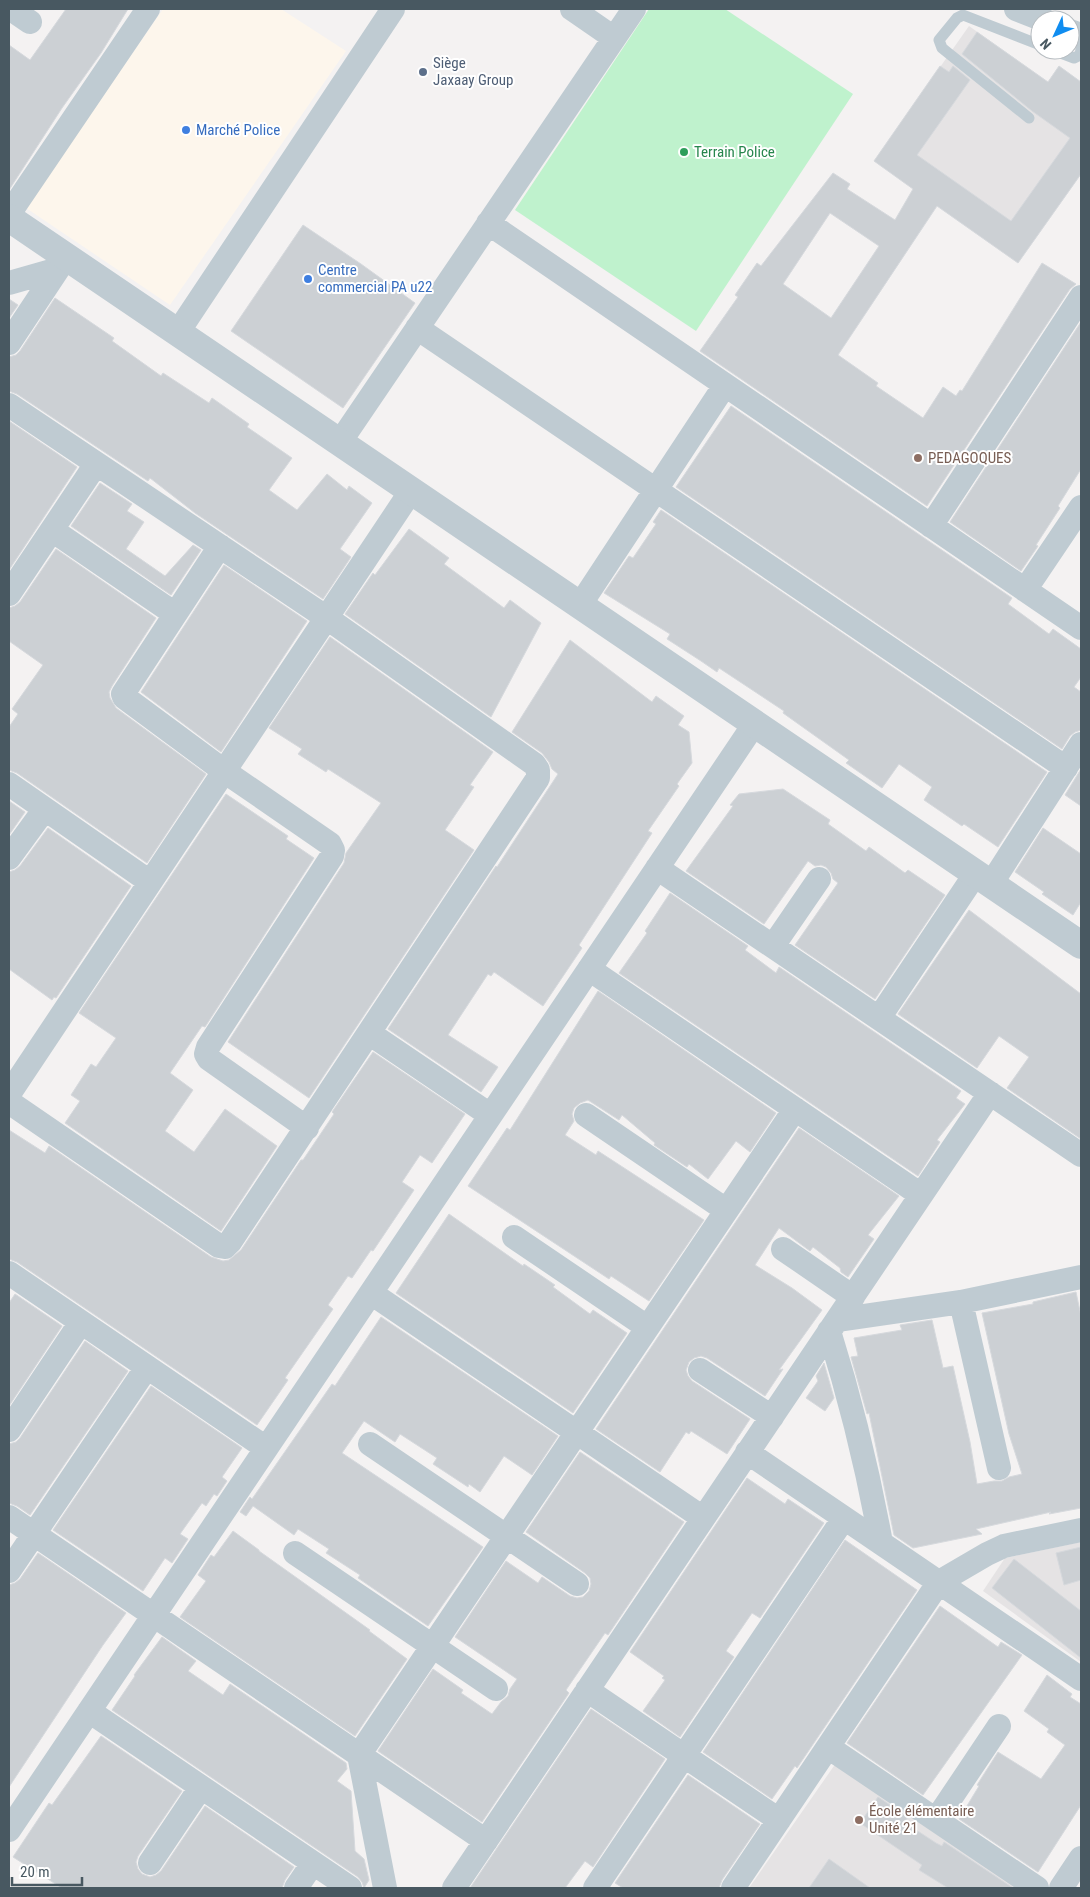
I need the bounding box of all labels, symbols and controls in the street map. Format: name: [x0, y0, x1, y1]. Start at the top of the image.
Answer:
north arrow: [1030, 10, 1080, 60]
text: N: [1037, 35, 1054, 53]
place label: Siège Jaxaay Group: [433, 54, 513, 89]
marker: Siège Jaxaay Group: [417, 66, 429, 78]
place label: Marché Police: [196, 121, 280, 139]
marker: Marché Police: [180, 124, 192, 136]
place label: Terrain Police: [694, 143, 775, 161]
marker: Terrain Police: [678, 146, 690, 158]
place label: Centre commercial PA u22: [318, 261, 432, 296]
marker: Centre commercial PA u22: [302, 273, 314, 285]
place label: PEDAGOQUES: [928, 449, 1012, 467]
marker: PEDAGOQUES: [912, 452, 924, 464]
place label: École élémentaire Unité 21: [869, 1802, 974, 1837]
marker: École élémentaire Unité 21: [853, 1814, 865, 1826]
scale bar: [12, 1854, 82, 1886]
text: 20 m: [20, 1863, 50, 1881]

